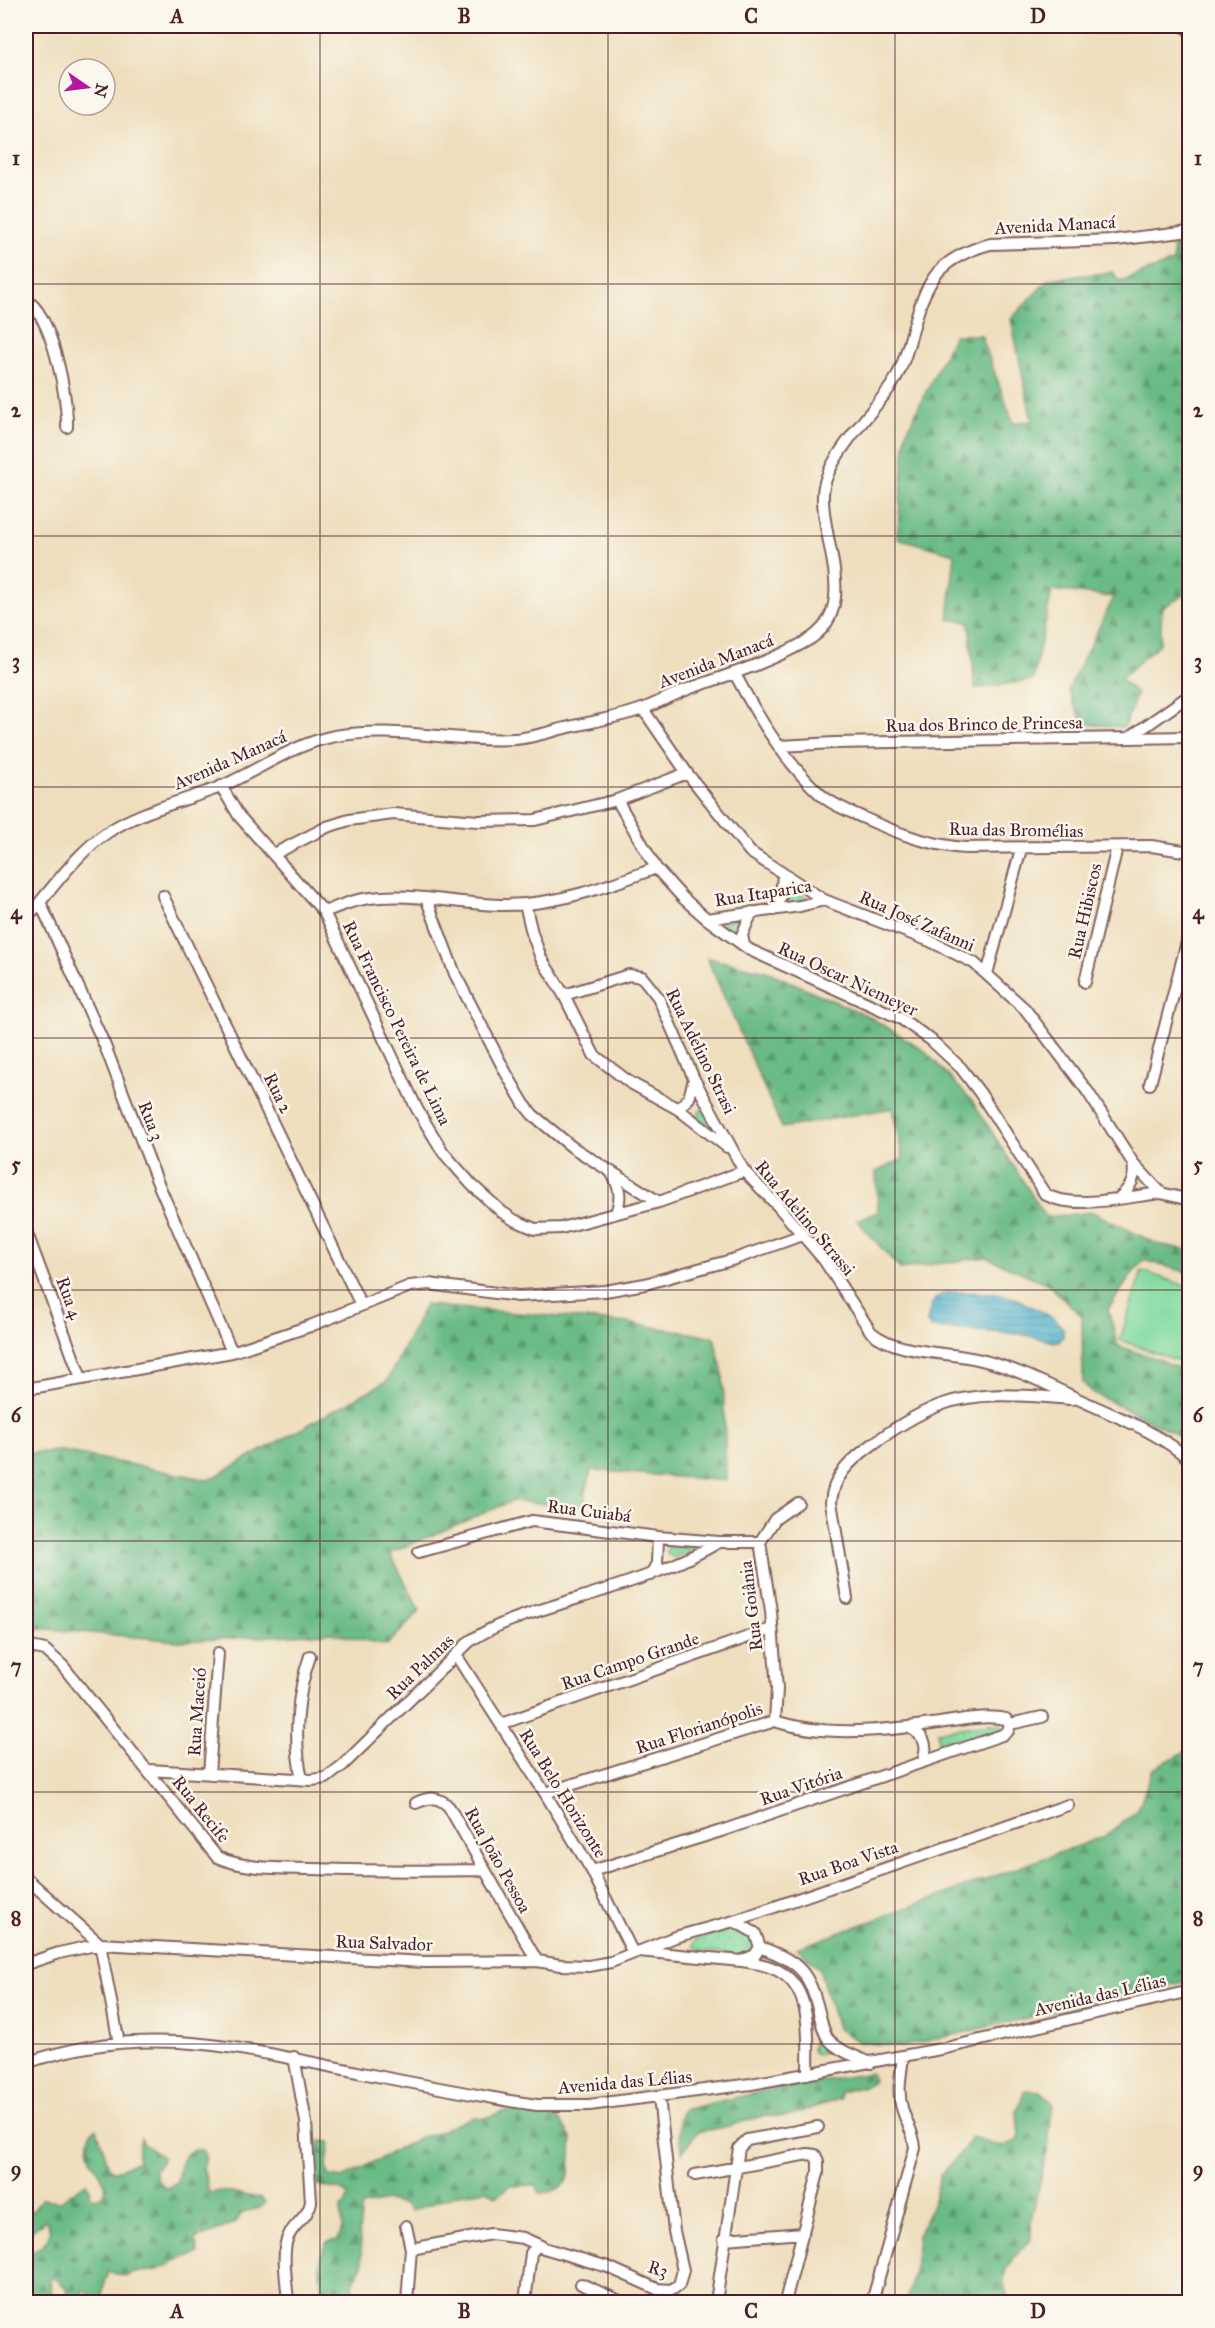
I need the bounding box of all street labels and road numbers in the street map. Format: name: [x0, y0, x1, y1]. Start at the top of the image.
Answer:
street label: Avenida Manacá: [993, 211, 1116, 239]
street label: Avenida Manacá: [655, 629, 777, 693]
street label: Rua dos Brinco de Princesa: [885, 711, 1083, 737]
street label: Avenida Manacá: [169, 725, 290, 795]
street label: Rua das Bromélias: [948, 818, 1084, 842]
street label: Rua Hibiscos: [1063, 861, 1107, 961]
street label: Rua Itaparica: [713, 874, 814, 912]
street label: Rua José Zafanni: [855, 886, 978, 957]
street label: Rua Francisco Pereira de Lima: [338, 917, 456, 1129]
street label: Rua Oscar Niemeyer: [774, 937, 922, 1021]
street label: Rua Adelino Strasi: [661, 984, 741, 1118]
street label: Rua 2: [259, 1069, 297, 1117]
street label: Rua 3: [133, 1098, 169, 1144]
street label: Rua Adelino Strassi: [750, 1156, 860, 1280]
street label: Rua 4: [51, 1274, 87, 1323]
street label: Rua Cuiabá: [546, 1495, 633, 1527]
street label: Rua Goiânia: [735, 1559, 767, 1652]
street label: Rua Campo Grande: [558, 1627, 702, 1695]
street label: Rua Palmas: [382, 1629, 458, 1705]
street label: Rua Maceió: [183, 1667, 211, 1757]
street label: Rua Florianópolis: [633, 1697, 765, 1759]
street label: Rua Belo Horizonte: [514, 1724, 612, 1862]
street label: Rua Vitória: [757, 1762, 846, 1810]
street label: Rua Recife: [167, 1771, 235, 1847]
street label: Rua João Pessoa: [459, 1803, 536, 1918]
street label: Rua Boa Vista: [795, 1836, 901, 1890]
street label: Rua Salvador: [335, 1930, 433, 1956]
street label: Avenida das Lélias: [1031, 1969, 1168, 2021]
street label: Avenida das Lélias: [556, 2065, 693, 2099]
street label: R3: [645, 2256, 671, 2282]

